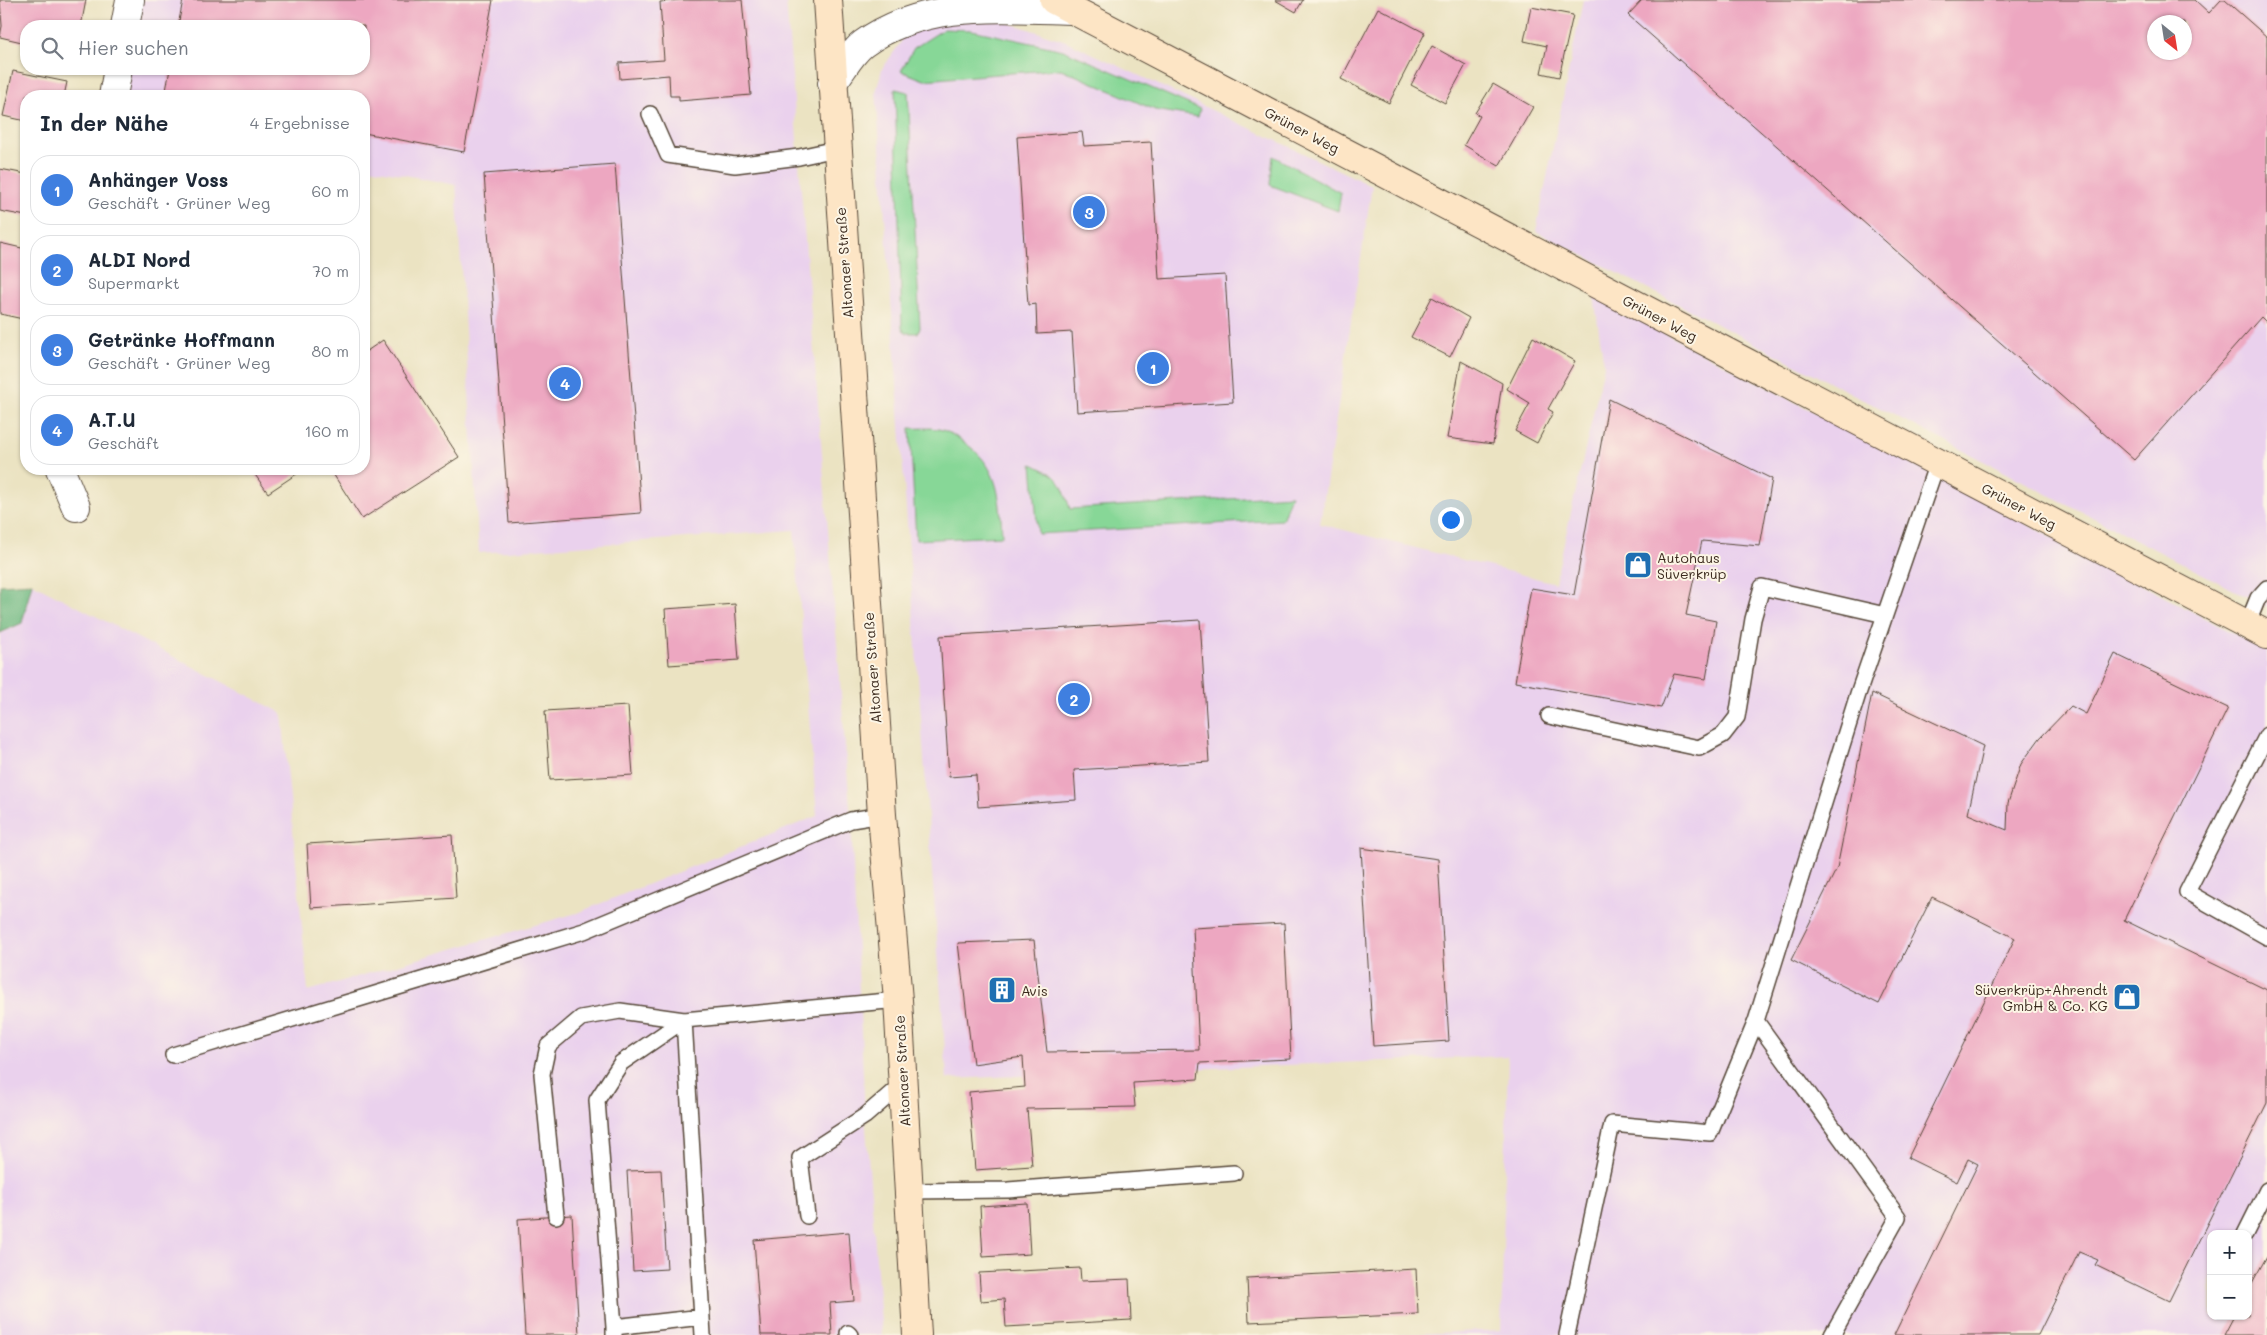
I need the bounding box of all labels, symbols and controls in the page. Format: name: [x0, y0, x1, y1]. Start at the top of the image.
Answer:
north arrow: [2147, 15, 2192, 60]
search box: [20, 20, 370, 75]
icon: search: [38, 34, 66, 62]
text: Hier suchen: [78, 35, 189, 60]
street label: Grüner Weg: [1261, 102, 1343, 158]
text: In der Nähe: [40, 109, 168, 136]
text: 4 Ergebnisse: [250, 112, 350, 133]
text: Anhänger Voss: [88, 167, 228, 192]
text: 1: [53, 180, 61, 201]
text: 60 m: [312, 180, 349, 201]
text: Geschäft · Grüner Weg: [88, 192, 270, 213]
pin: 3: [1073, 193, 1105, 231]
street label: Altonaer Straße: [831, 207, 857, 319]
text: ALDI Nord: [88, 247, 190, 272]
text: 2: [53, 260, 61, 281]
text: 70 m: [312, 260, 349, 281]
text: Supermarkt: [88, 272, 180, 293]
street label: Grüner Weg: [1619, 290, 1701, 346]
text: Getränke Hoffmann: [88, 327, 275, 352]
text: 3: [52, 340, 62, 361]
text: 80 m: [312, 340, 349, 361]
pin: 1: [1137, 349, 1169, 387]
text: Geschäft · Grüner Weg: [88, 352, 270, 373]
pin: 4: [549, 364, 581, 402]
text: A.T.U: [88, 407, 136, 432]
text: 4: [52, 420, 62, 441]
text: 160 m: [304, 420, 349, 441]
text: Geschäft: [88, 432, 159, 453]
street label: Grüner Weg: [1978, 478, 2060, 534]
your location: [1438, 507, 1464, 533]
place label: Autohaus Süverkrüp: [1657, 548, 1726, 583]
shop icon: Autohaus Süverkrüp: [1623, 550, 1653, 580]
street label: Altonaer Straße: [859, 612, 885, 724]
pin: 2: [1058, 680, 1090, 718]
building icon: Avis: [987, 975, 1017, 1005]
place label: Süverkrüp+Ahrendt GmbH & Co. KG: [1975, 980, 2108, 1015]
place label: Avis: [1021, 981, 1048, 1000]
shop icon: Süverkrüp+Ahrendt GmbH & Co. KG: [2112, 982, 2142, 1012]
street label: Altonaer Straße: [890, 1015, 914, 1127]
map controls: [2207, 1230, 2252, 1320]
button: +: [2207, 1230, 2252, 1275]
button: −: [2207, 1275, 2252, 1320]

